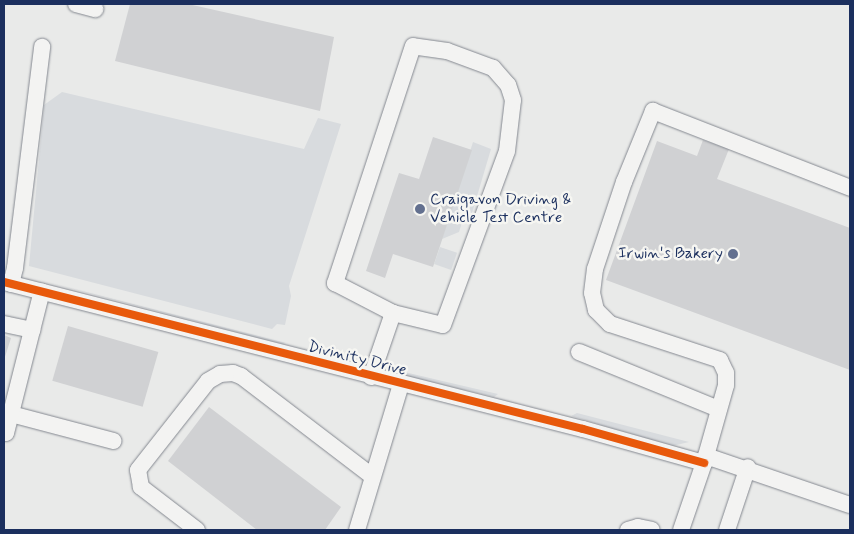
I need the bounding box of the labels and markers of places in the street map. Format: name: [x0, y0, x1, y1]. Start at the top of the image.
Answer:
place label: Craigavon Driving & Vehicle Test Centre: [430, 190, 566, 228]
marker: Craigavon Driving & Vehicle Test Centre: [414, 203, 426, 215]
place label: Irwin's Bakery: [617, 244, 723, 264]
marker: Irwin's Bakery: [727, 248, 739, 260]

